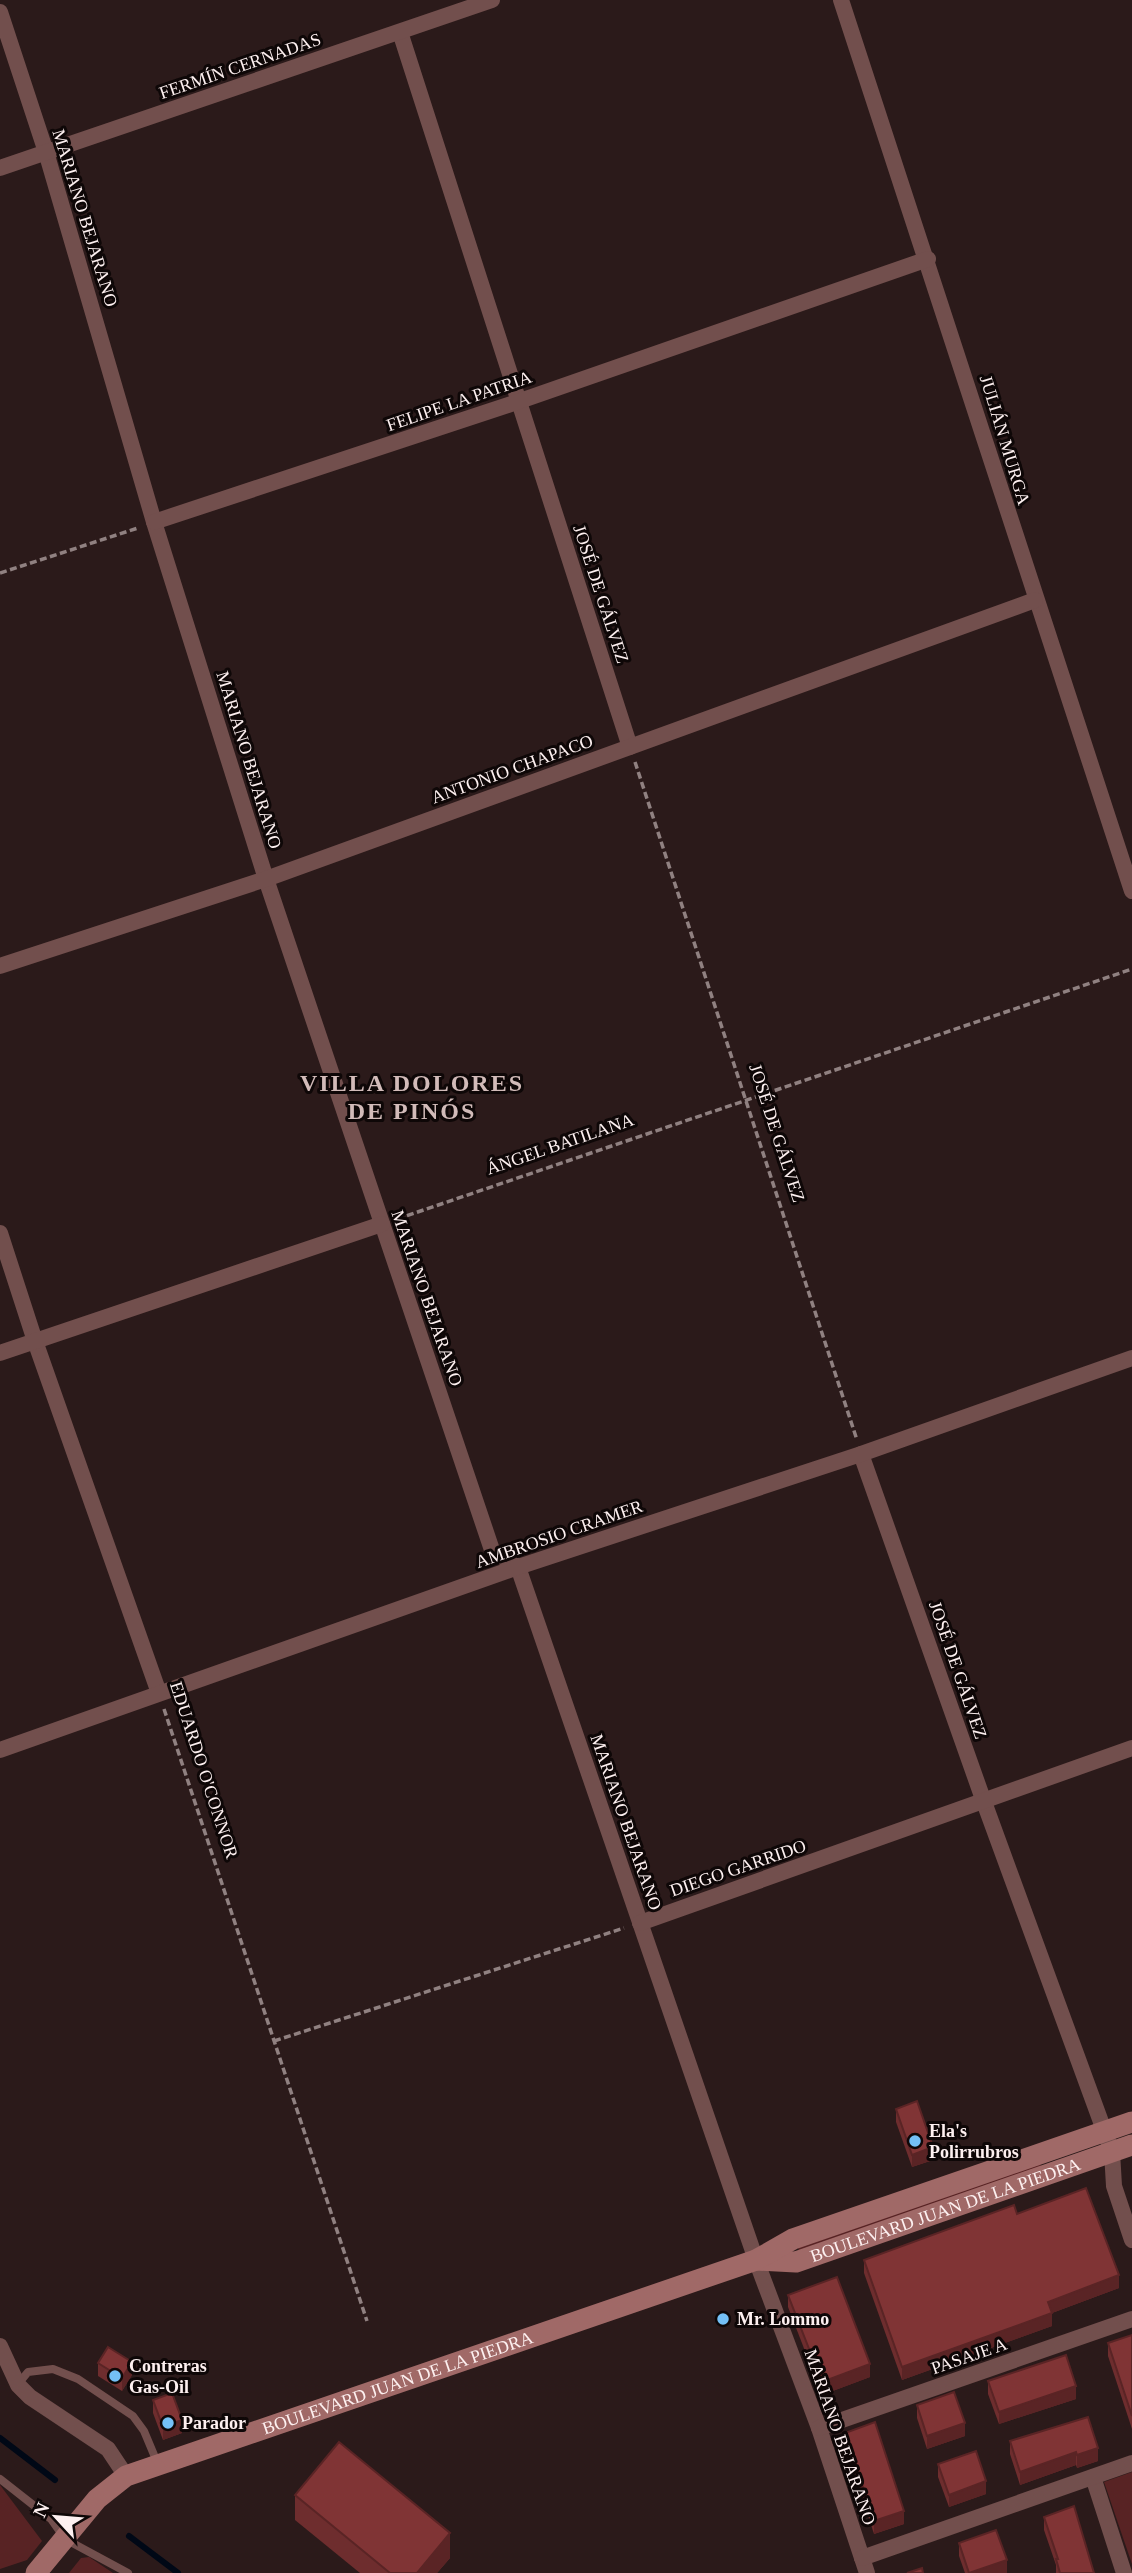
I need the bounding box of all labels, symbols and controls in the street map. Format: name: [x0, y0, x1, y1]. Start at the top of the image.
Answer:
street label: FERMÍN CERNADAS: [156, 28, 323, 103]
street label: MARIANO BEJARANO: [48, 127, 122, 309]
street label: FELIPE LA PATRIA: [384, 367, 534, 435]
street label: JULIÁN MURGA: [976, 372, 1035, 507]
street label: JOSÉ DE GÁLVEZ: [569, 522, 634, 666]
street label: MARIANO BEJARANO: [212, 669, 286, 851]
street label: ANTONIO CHAPACO: [428, 730, 596, 808]
street label: JOSÉ DE GÁLVEZ: [745, 1061, 810, 1205]
district label: VILLA DOLORES DE PINÓS: [300, 1070, 524, 1124]
street label: ÁNGEL BATILANA: [483, 1108, 636, 1179]
street label: MARIANO BEJARANO: [388, 1208, 466, 1388]
street label: AMBROSIO CRAMER: [473, 1496, 645, 1572]
street label: JOSÉ DE GÁLVEZ: [925, 1598, 992, 1741]
street label: EDUARDO O'CONNOR: [166, 1679, 242, 1861]
street label: MARIANO BEJARANO: [587, 1732, 665, 1912]
street label: DIEGO GARRIDO: [667, 1835, 809, 1901]
place label: Ela's Polirrubros: [929, 2121, 1019, 2162]
marker: Ela's Polirrubros: [907, 2133, 923, 2149]
street label: BOULEVARD JUAN DE LA PIEDRA: [807, 2154, 1083, 2266]
place label: Mr. Lommo: [737, 2309, 829, 2329]
marker: Mr. Lommo: [715, 2311, 731, 2327]
street label: BOULEVARD JUAN DE LA PIEDRA: [260, 2327, 536, 2439]
street label: PASAJE A: [928, 2334, 1010, 2378]
street label: MARIANO BEJARANO: [801, 2347, 879, 2527]
place label: Contreras Gas-Oil: [129, 2356, 207, 2397]
marker: Contreras Gas-Oil: [107, 2368, 123, 2384]
place label: Parador: [182, 2413, 246, 2433]
marker: Parador: [160, 2415, 176, 2431]
north arrow: [21, 2482, 91, 2552]
text: N: [29, 2499, 54, 2521]

